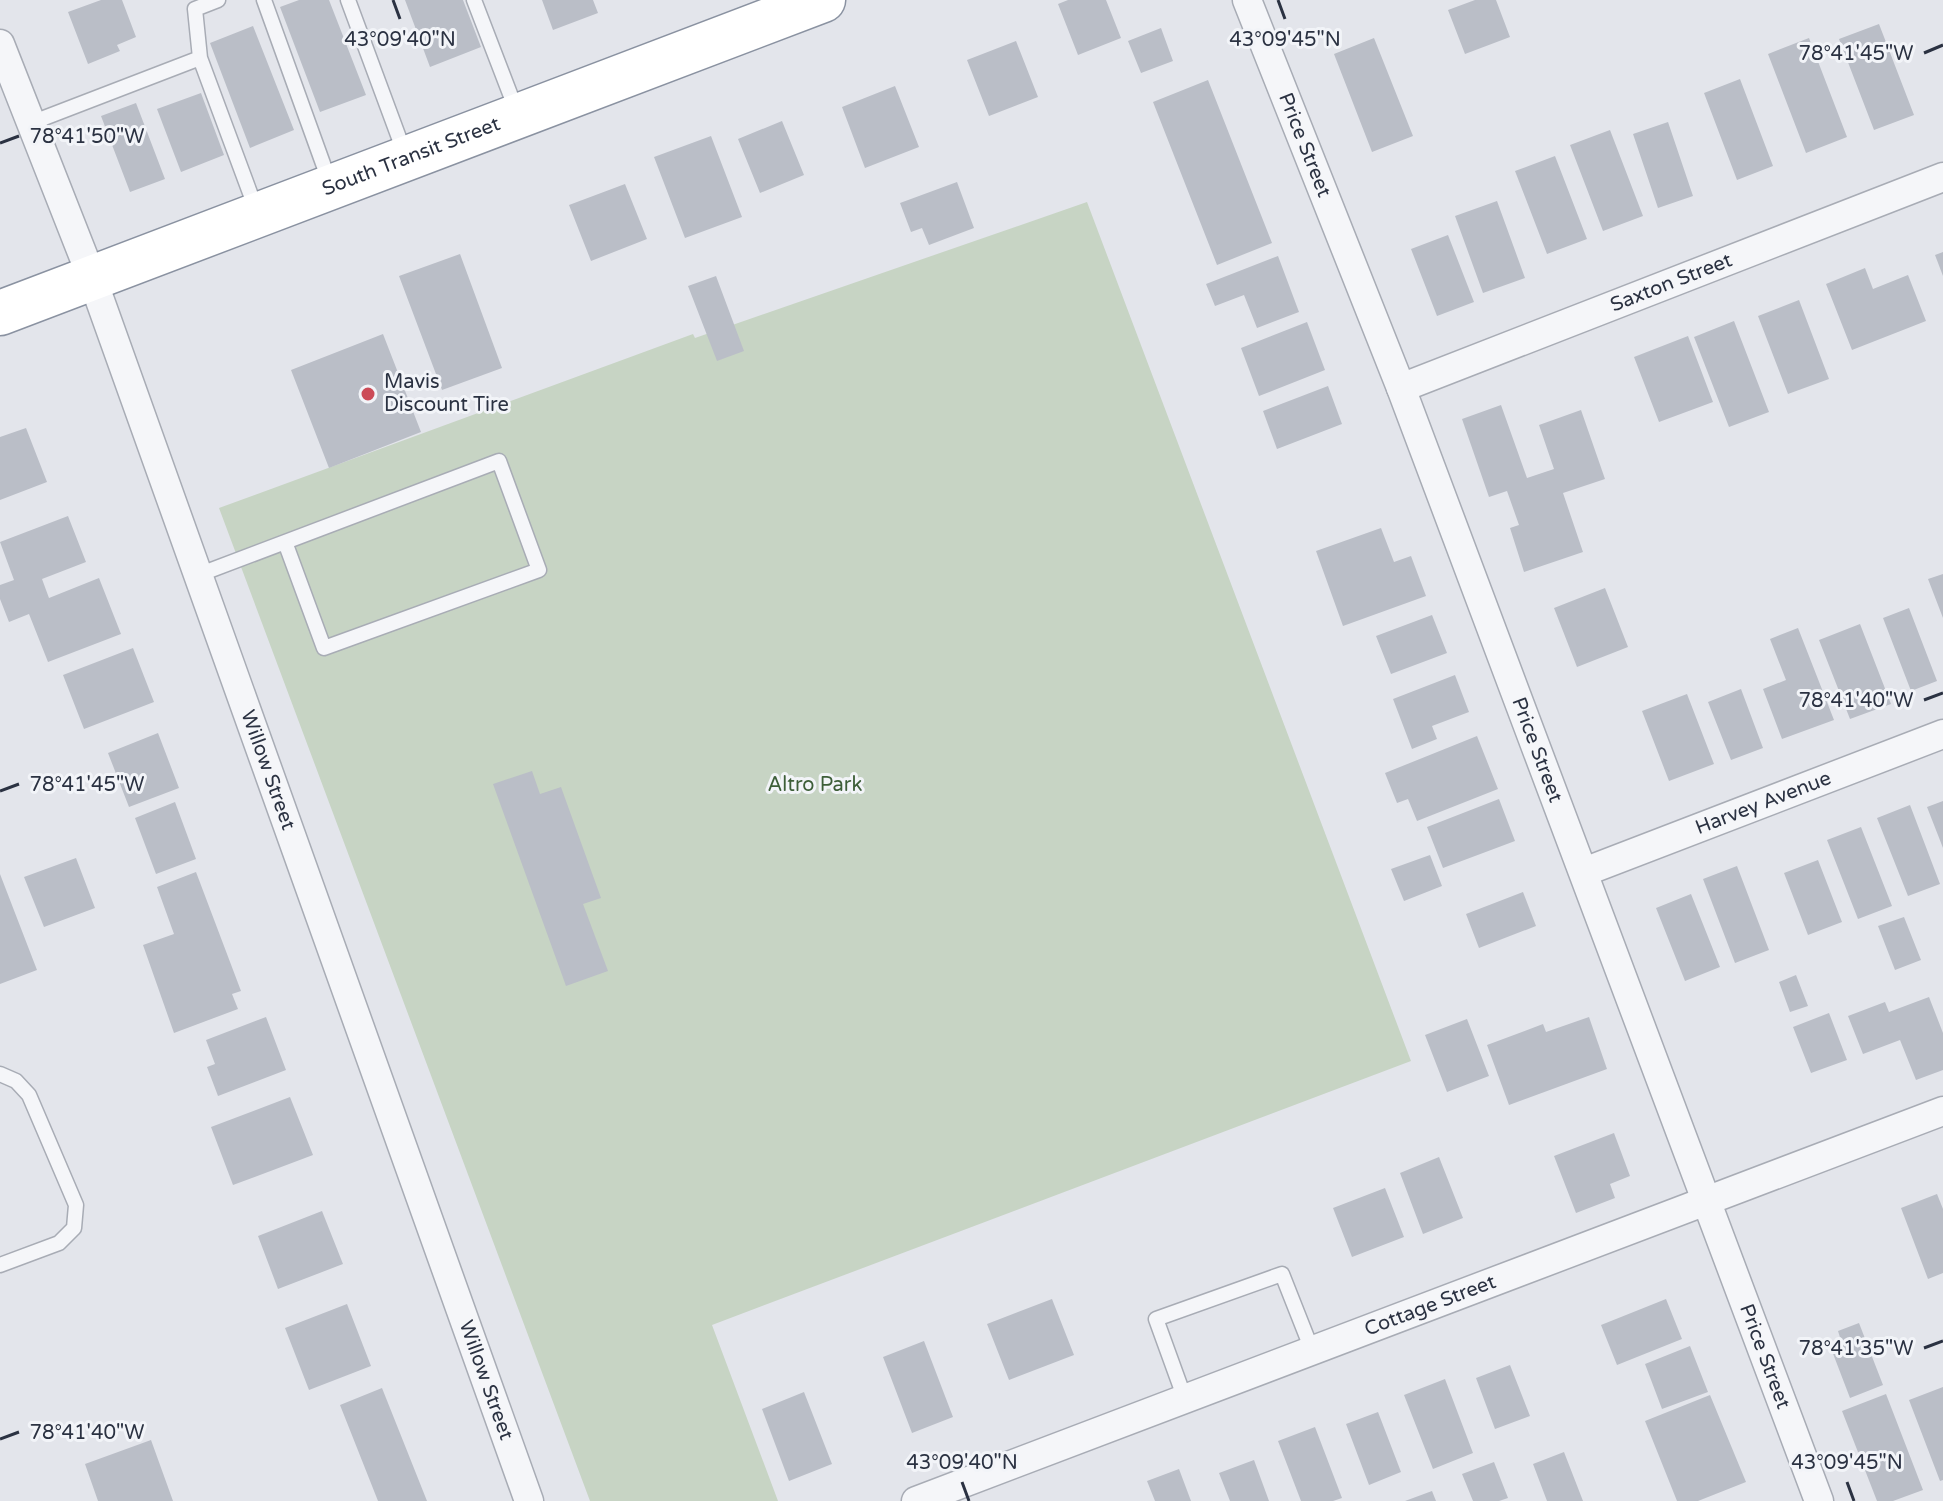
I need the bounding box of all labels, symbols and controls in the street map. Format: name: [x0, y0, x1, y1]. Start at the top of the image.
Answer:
text: 43°09'40"N: [344, 28, 456, 52]
text: 43°09'45"N: [1229, 28, 1341, 52]
text: 78°41'45"W: [1799, 42, 1914, 66]
street label: Price Street: [1273, 89, 1336, 201]
street label: South Transit Street: [319, 112, 504, 201]
text: 78°41'50"W: [30, 125, 145, 149]
street label: Saxton Street: [1607, 248, 1736, 317]
place label: Mavis Discount Tire: [384, 370, 509, 417]
marker: Mavis Discount Tire: [359, 385, 377, 403]
text: 78°41'40"W: [1799, 689, 1914, 713]
street label: Price Street: [1506, 694, 1568, 806]
street label: Willow Street: [235, 707, 300, 833]
street label: Harvey Avenue: [1692, 766, 1834, 840]
text: 78°41'45"W: [30, 773, 145, 797]
park label: Altro Park: [768, 773, 863, 797]
street label: Cottage Street: [1361, 1270, 1500, 1342]
street label: Price Street: [1734, 1301, 1795, 1413]
street label: Willow Street: [453, 1317, 518, 1444]
text: 78°41'35"W: [1799, 1337, 1914, 1361]
text: 78°41'40"W: [30, 1421, 145, 1445]
text: 43°09'40"N: [906, 1451, 1018, 1475]
text: 43°09'45"N: [1791, 1451, 1903, 1475]

